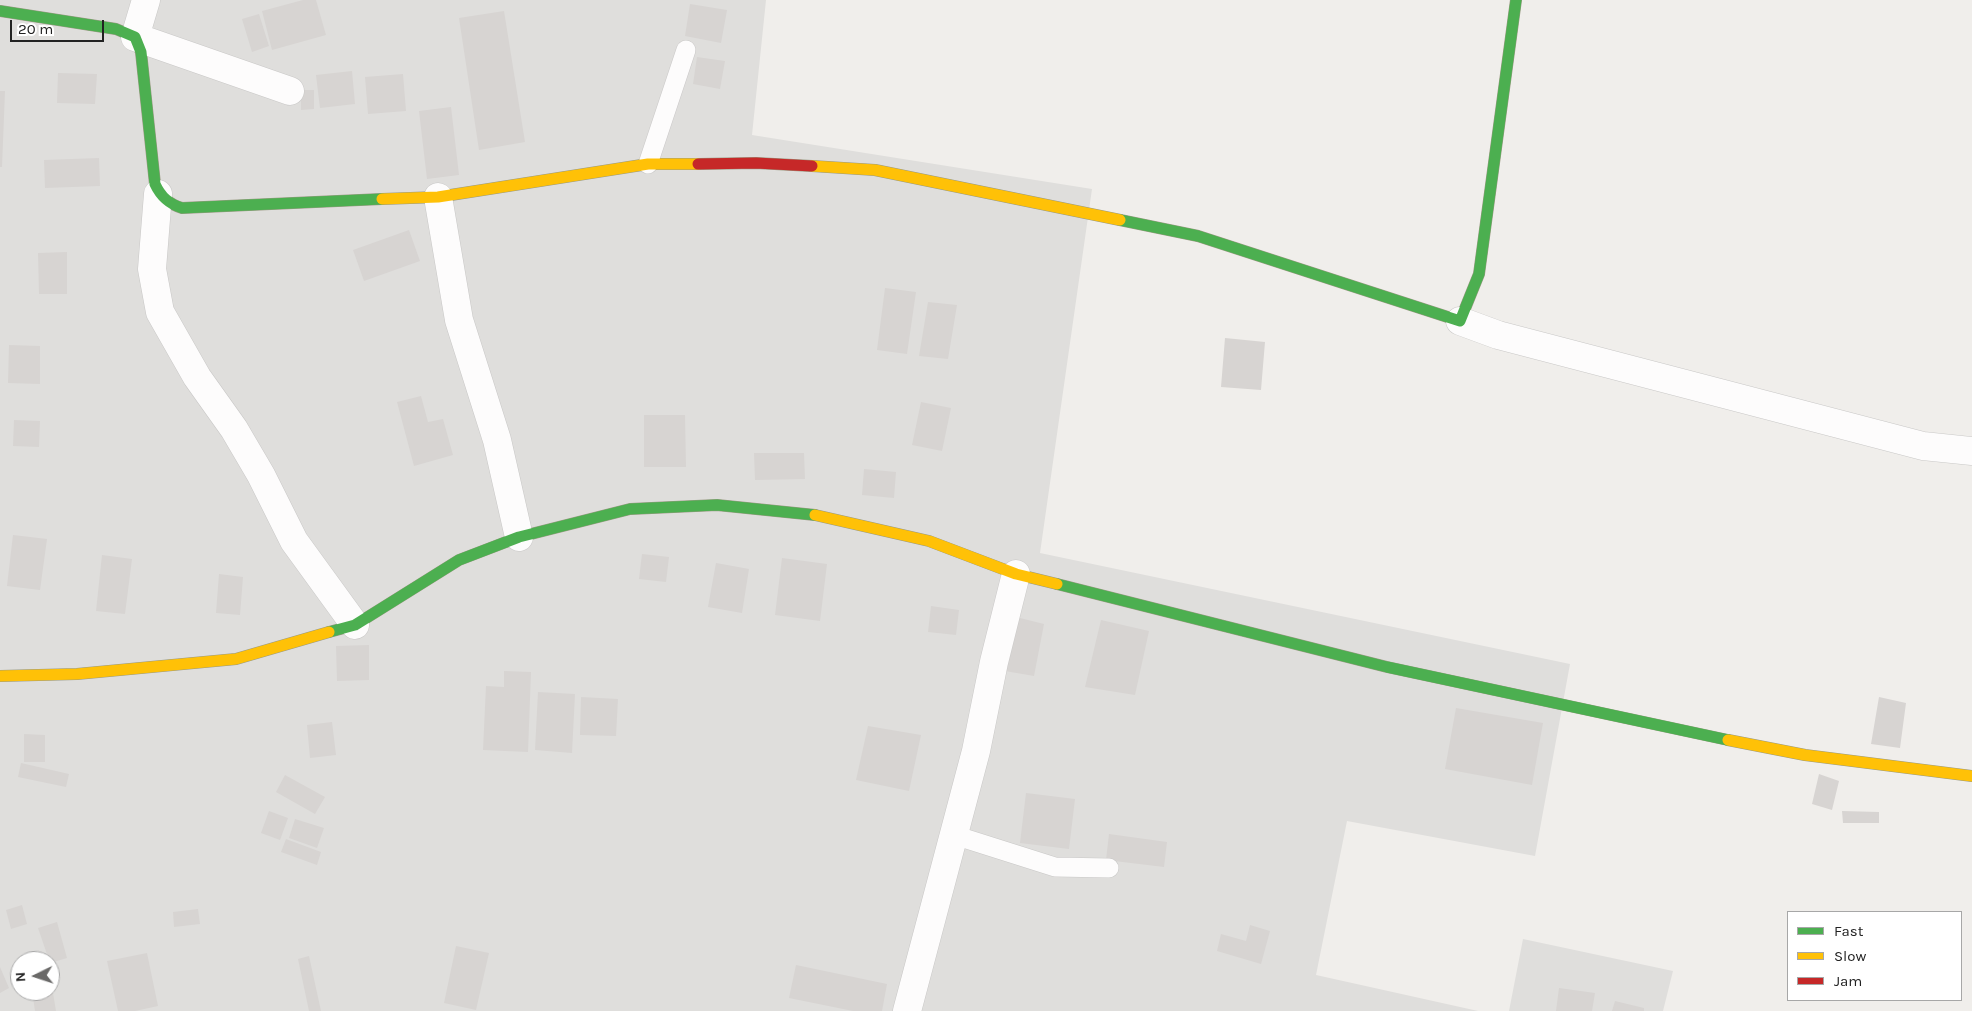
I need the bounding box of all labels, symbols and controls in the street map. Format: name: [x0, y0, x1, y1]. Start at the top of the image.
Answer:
scale bar: [12, 10, 106, 42]
text: 20 m: [18, 20, 53, 38]
legend: [1787, 911, 1962, 1001]
text: Fast: [1834, 922, 1863, 940]
text: Slow: [1834, 947, 1866, 965]
north arrow: [10, 951, 60, 1001]
text: N: [12, 971, 29, 983]
text: Jam: [1834, 972, 1862, 990]

